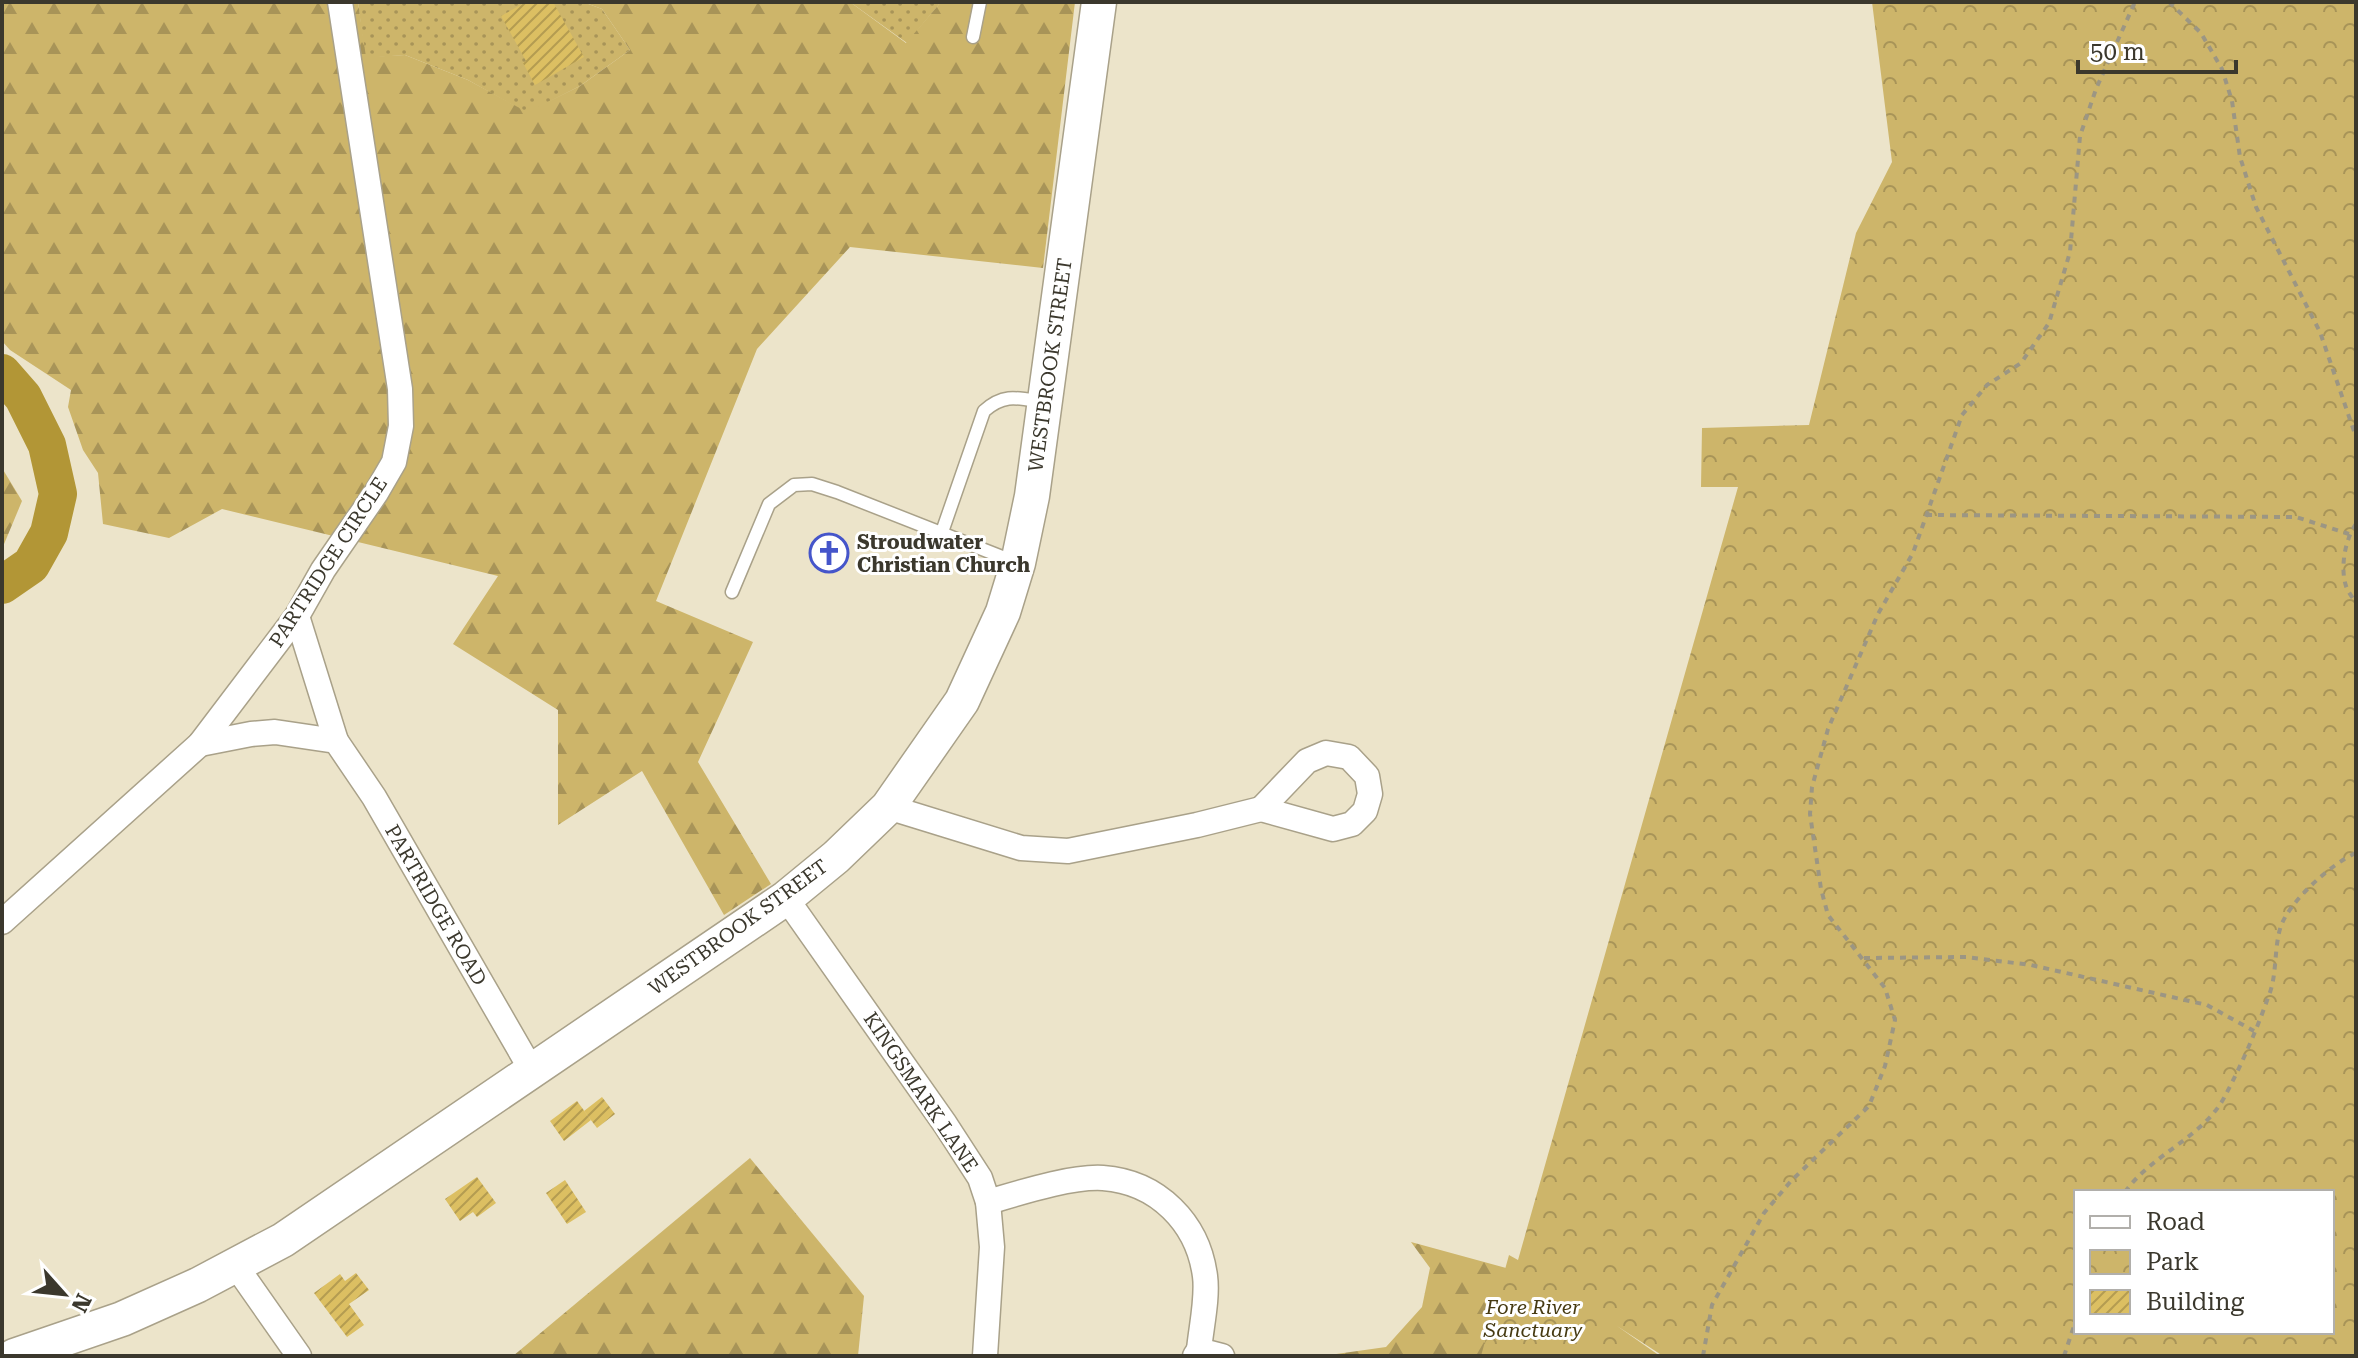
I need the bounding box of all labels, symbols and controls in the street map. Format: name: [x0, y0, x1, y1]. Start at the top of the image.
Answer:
scale bar: [2078, 24, 2236, 74]
text: 50 m: [2090, 38, 2145, 66]
street label: WESTBROOK STREET: [1023, 257, 1077, 473]
street label: PARTRIDGE CIRCLE: [264, 472, 392, 652]
place label: Stroudwater Christian Church: [857, 530, 1031, 577]
church icon: Stroudwater Christian Church: [808, 532, 850, 574]
street label: PARTRIDGE ROAD: [380, 820, 492, 990]
street label: WESTBROOK STREET: [644, 854, 832, 1000]
street label: KINGSMARK LANE: [859, 1007, 983, 1177]
legend: [2074, 1190, 2334, 1334]
text: Road: [2146, 1208, 2205, 1236]
text: Park: [2146, 1248, 2199, 1276]
north arrow: [24, 1254, 104, 1334]
text: Building: [2146, 1288, 2244, 1316]
text: N: [66, 1290, 96, 1316]
park label: Fore River Sanctuary: [1483, 1295, 1583, 1342]

